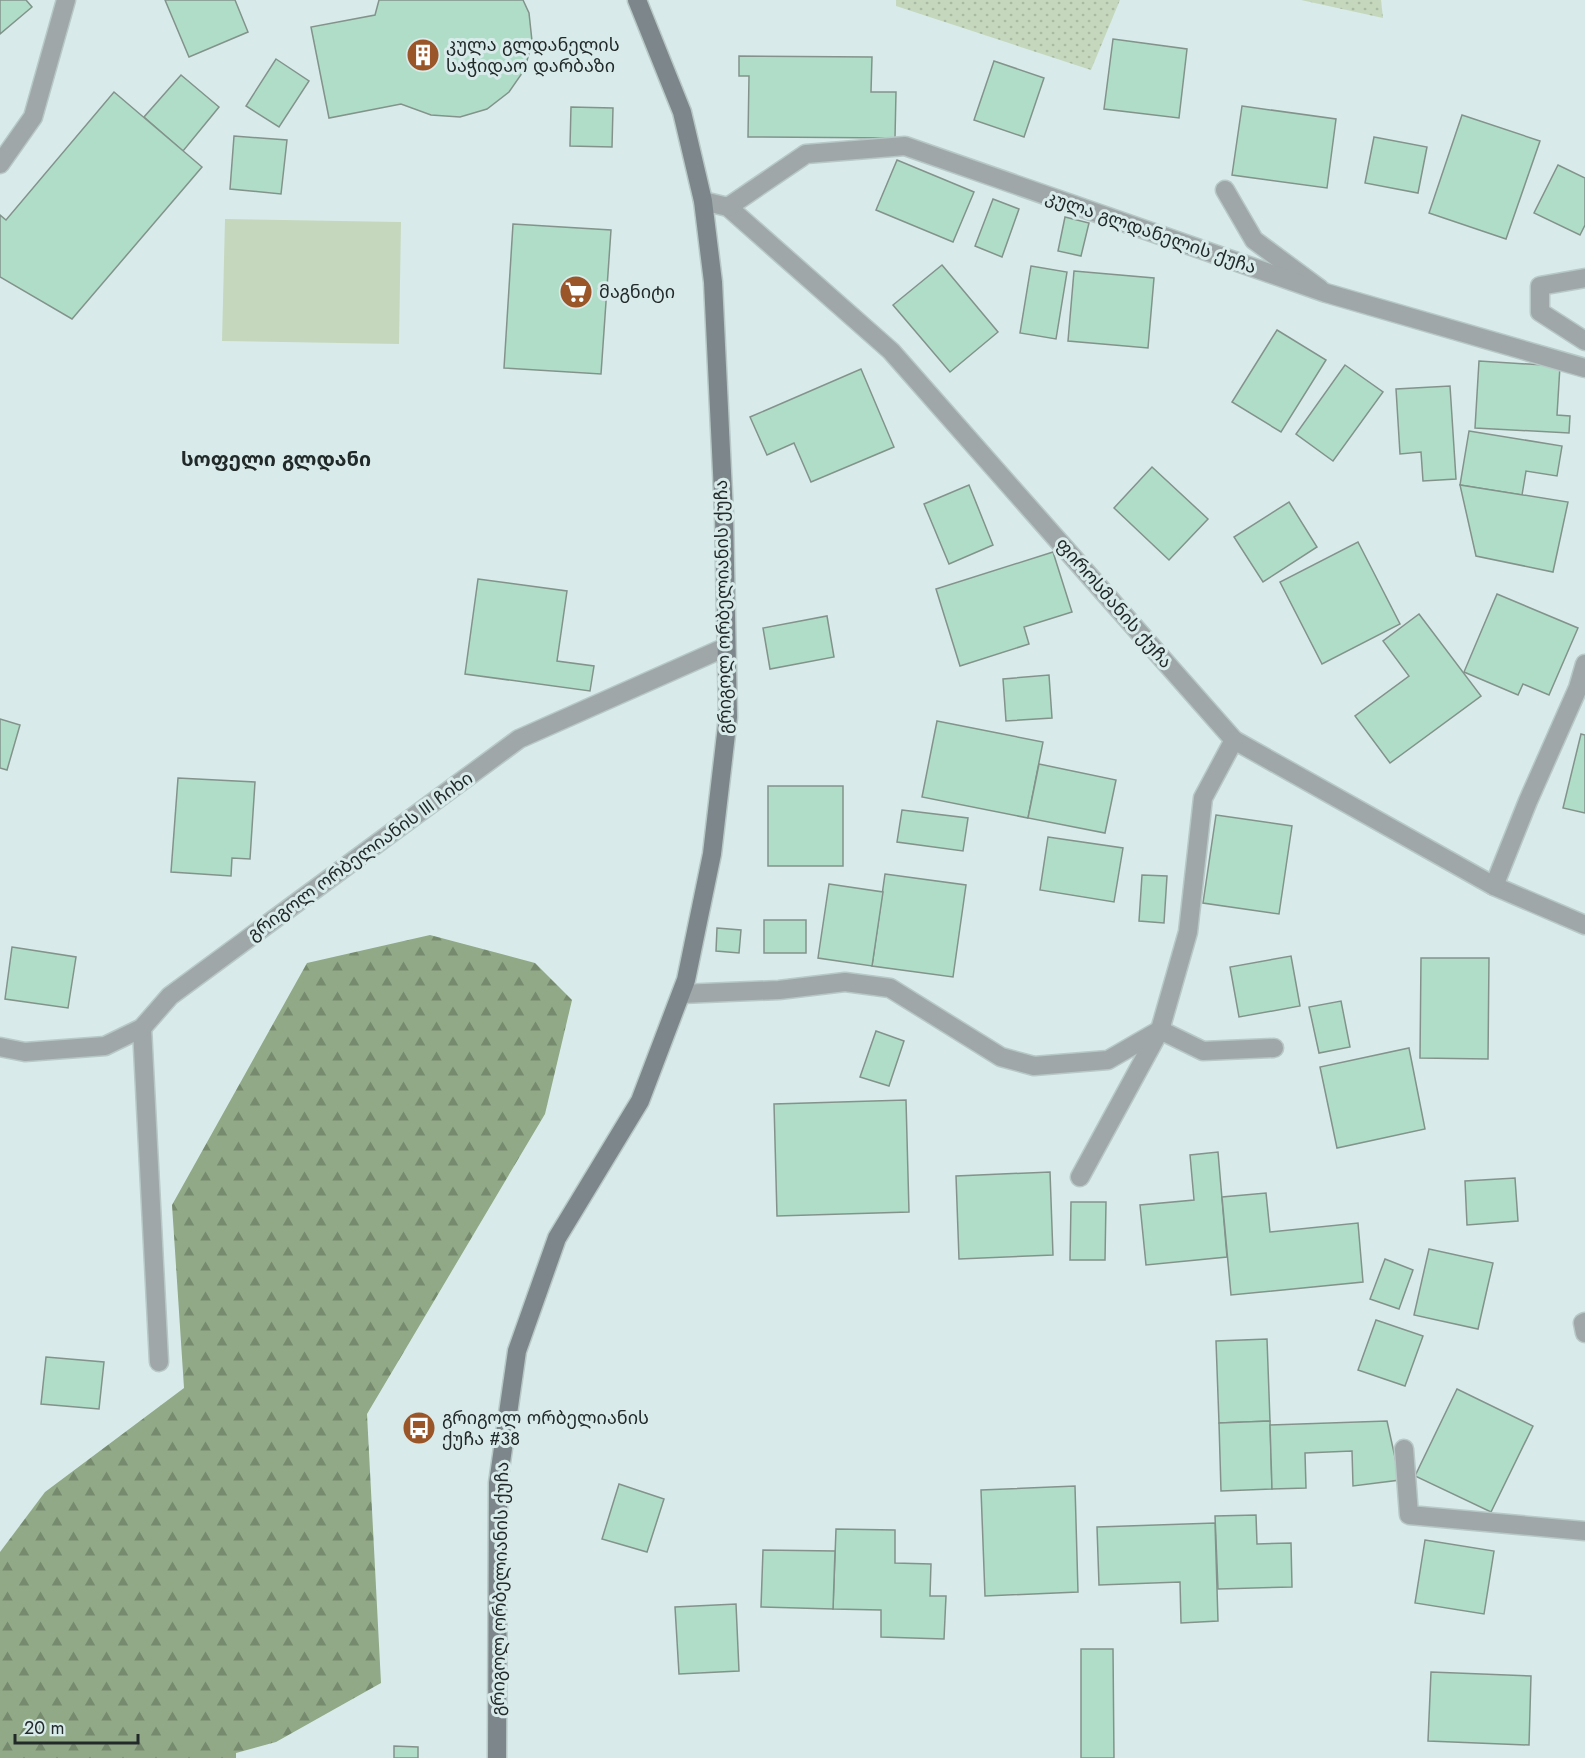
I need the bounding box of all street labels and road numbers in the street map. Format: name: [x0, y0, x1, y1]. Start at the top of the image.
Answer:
street label: კულა გლდანელის ქუჩა: [1042, 184, 1260, 280]
street label: გრიგოლ ორბელიანის ქუჩა: [708, 480, 738, 734]
street label: ფიროსმანის ქუჩა: [1050, 532, 1178, 674]
street label: გრიგოლ ორბელიანის III ჩიხი: [242, 765, 478, 947]
street label: გრიგოლ ორბელიანის ქუჩა: [485, 1462, 515, 1716]

